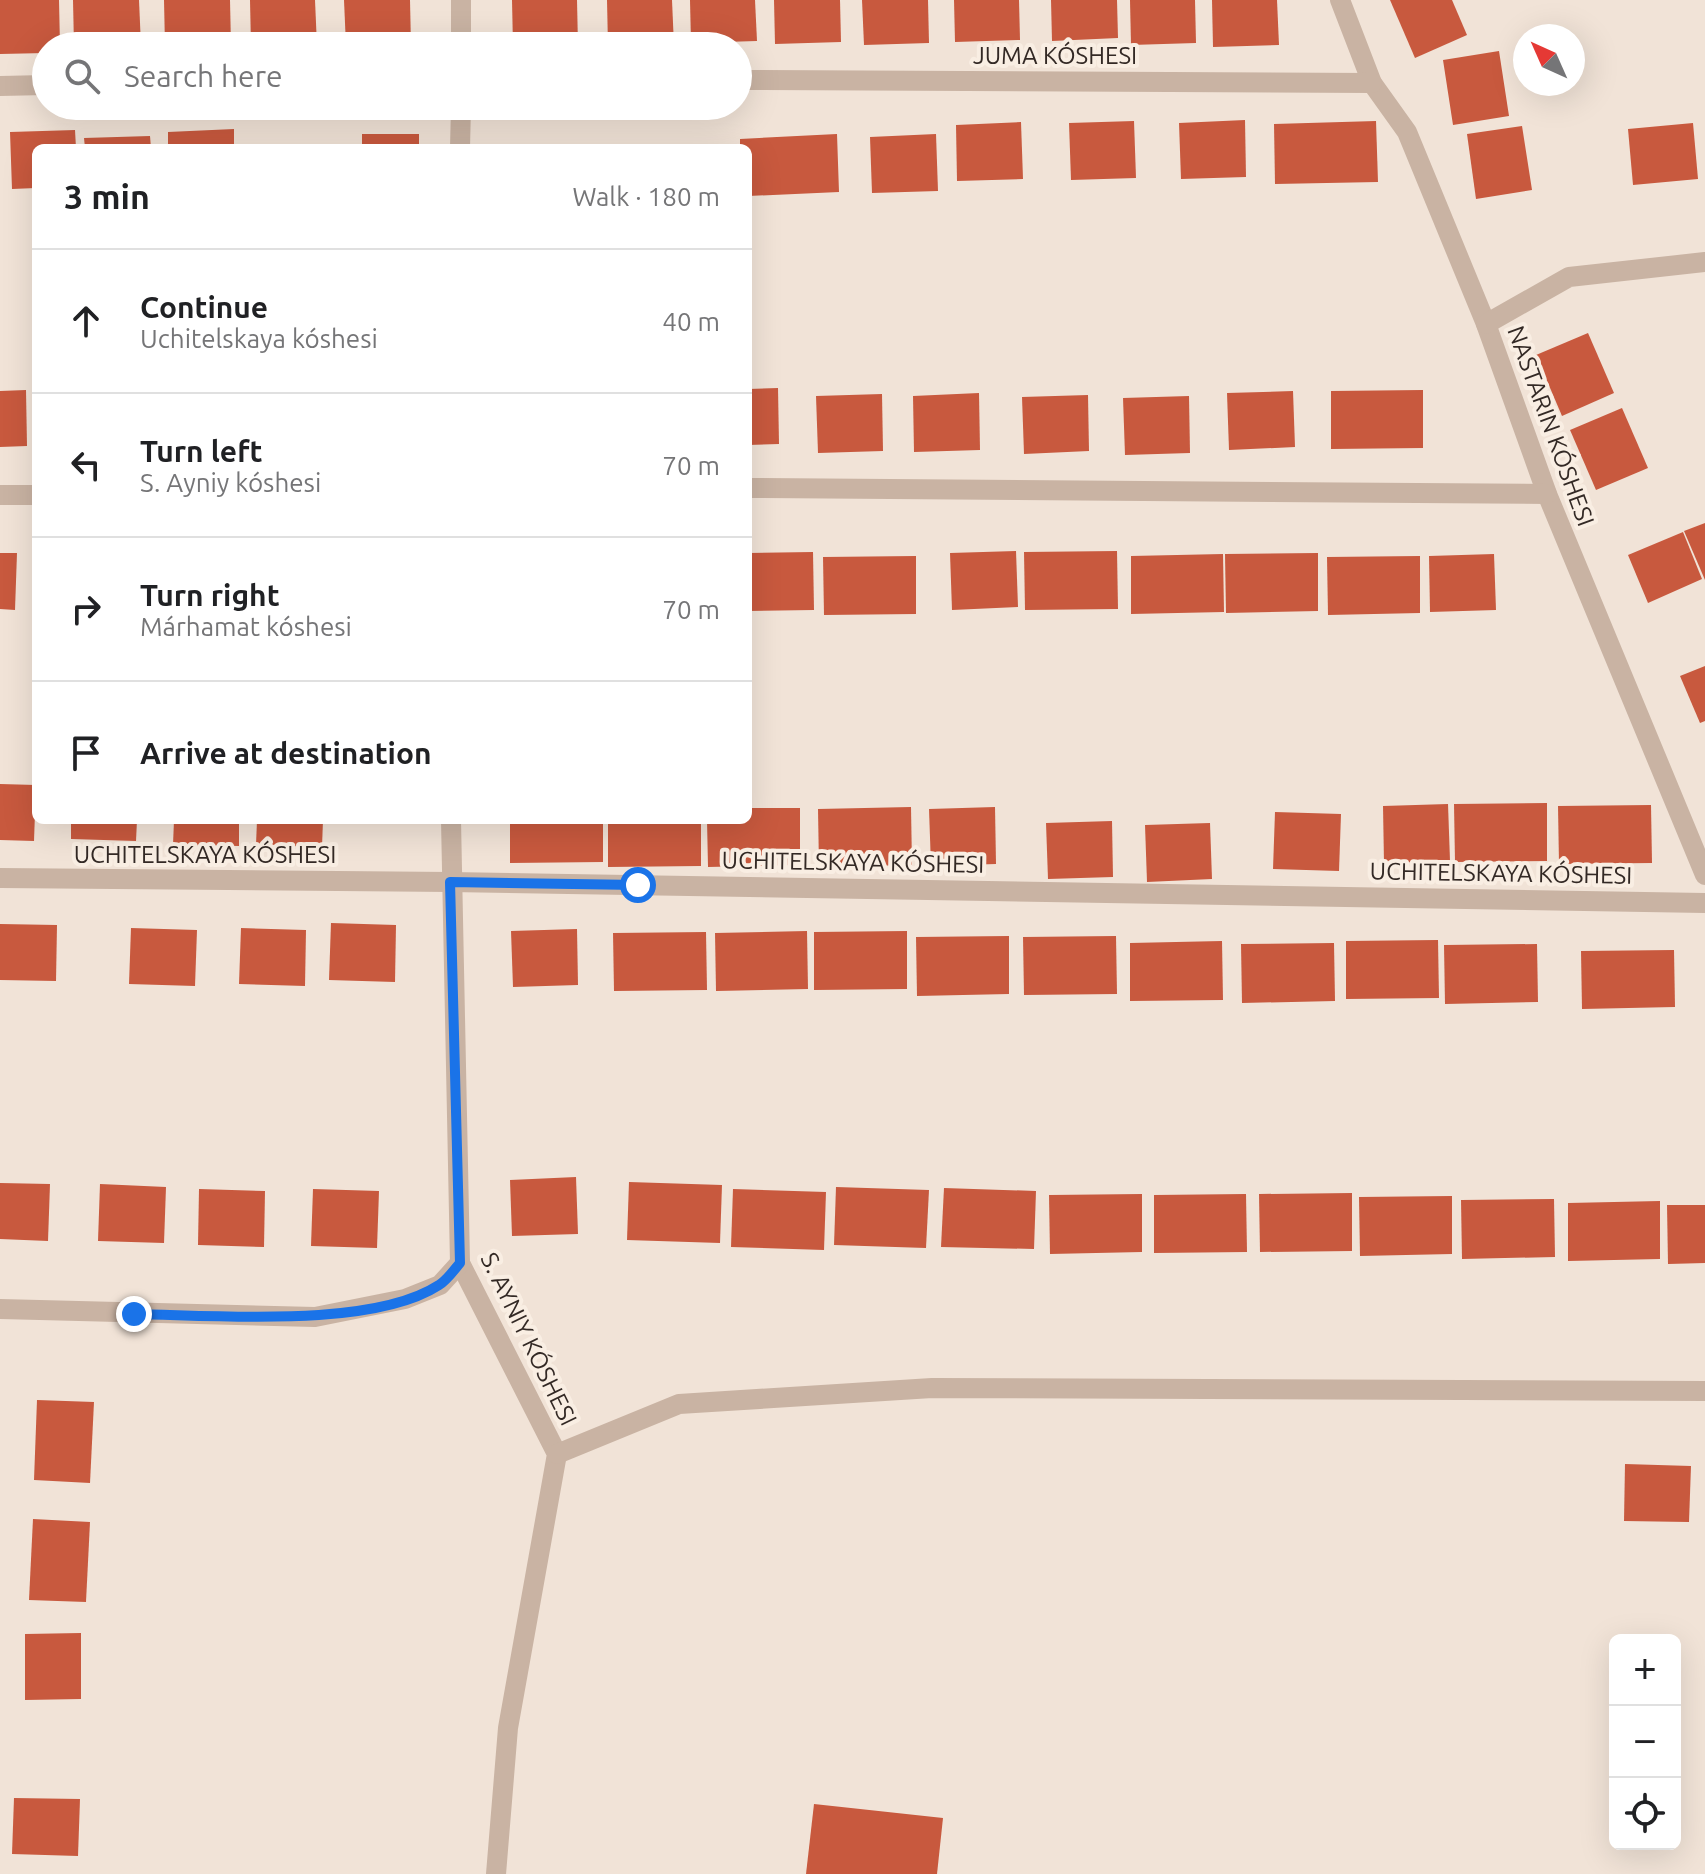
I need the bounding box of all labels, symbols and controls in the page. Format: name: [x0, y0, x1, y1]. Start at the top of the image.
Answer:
north arrow: [1513, 24, 1585, 96]
search box: [32, 32, 752, 120]
street label: JUMA KÓSHESI: [973, 41, 1137, 69]
icon: search: [60, 54, 104, 98]
text: Search here: [124, 59, 283, 93]
text: 3 min: [64, 177, 150, 215]
text: Walk · 180 m: [572, 182, 720, 211]
text: Continue: [140, 290, 268, 324]
icon: ahead: [64, 299, 108, 343]
text: 40 m: [662, 307, 720, 336]
street label: NASTARIN KÓSHESI: [1502, 322, 1601, 530]
text: Uchitelskaya kóshesi: [140, 324, 378, 353]
text: Turn left: [140, 434, 262, 468]
icon: left: [64, 443, 108, 487]
text: 70 m: [662, 451, 720, 480]
text: S. Ayniy kóshesi: [140, 468, 321, 497]
text: Turn right: [140, 578, 280, 612]
icon: right: [64, 587, 108, 631]
text: 70 m: [662, 595, 720, 624]
text: Márhamat kóshesi: [140, 612, 352, 641]
icon: arrive: [64, 731, 108, 775]
text: Arrive at destination: [140, 736, 432, 770]
street label: UCHITELSKAYA KÓSHESI: [74, 840, 336, 868]
street label: UCHITELSKAYA KÓSHESI: [722, 845, 985, 878]
street label: UCHITELSKAYA KÓSHESI: [1370, 856, 1633, 889]
route start: [620, 867, 656, 903]
street label: S. AYNIY KÓSHESI: [475, 1248, 583, 1430]
route end: [116, 1296, 152, 1332]
map controls: [1609, 1634, 1681, 1850]
button: +: [1609, 1634, 1681, 1706]
button: −: [1609, 1706, 1681, 1778]
button: locate: [1609, 1778, 1681, 1850]

